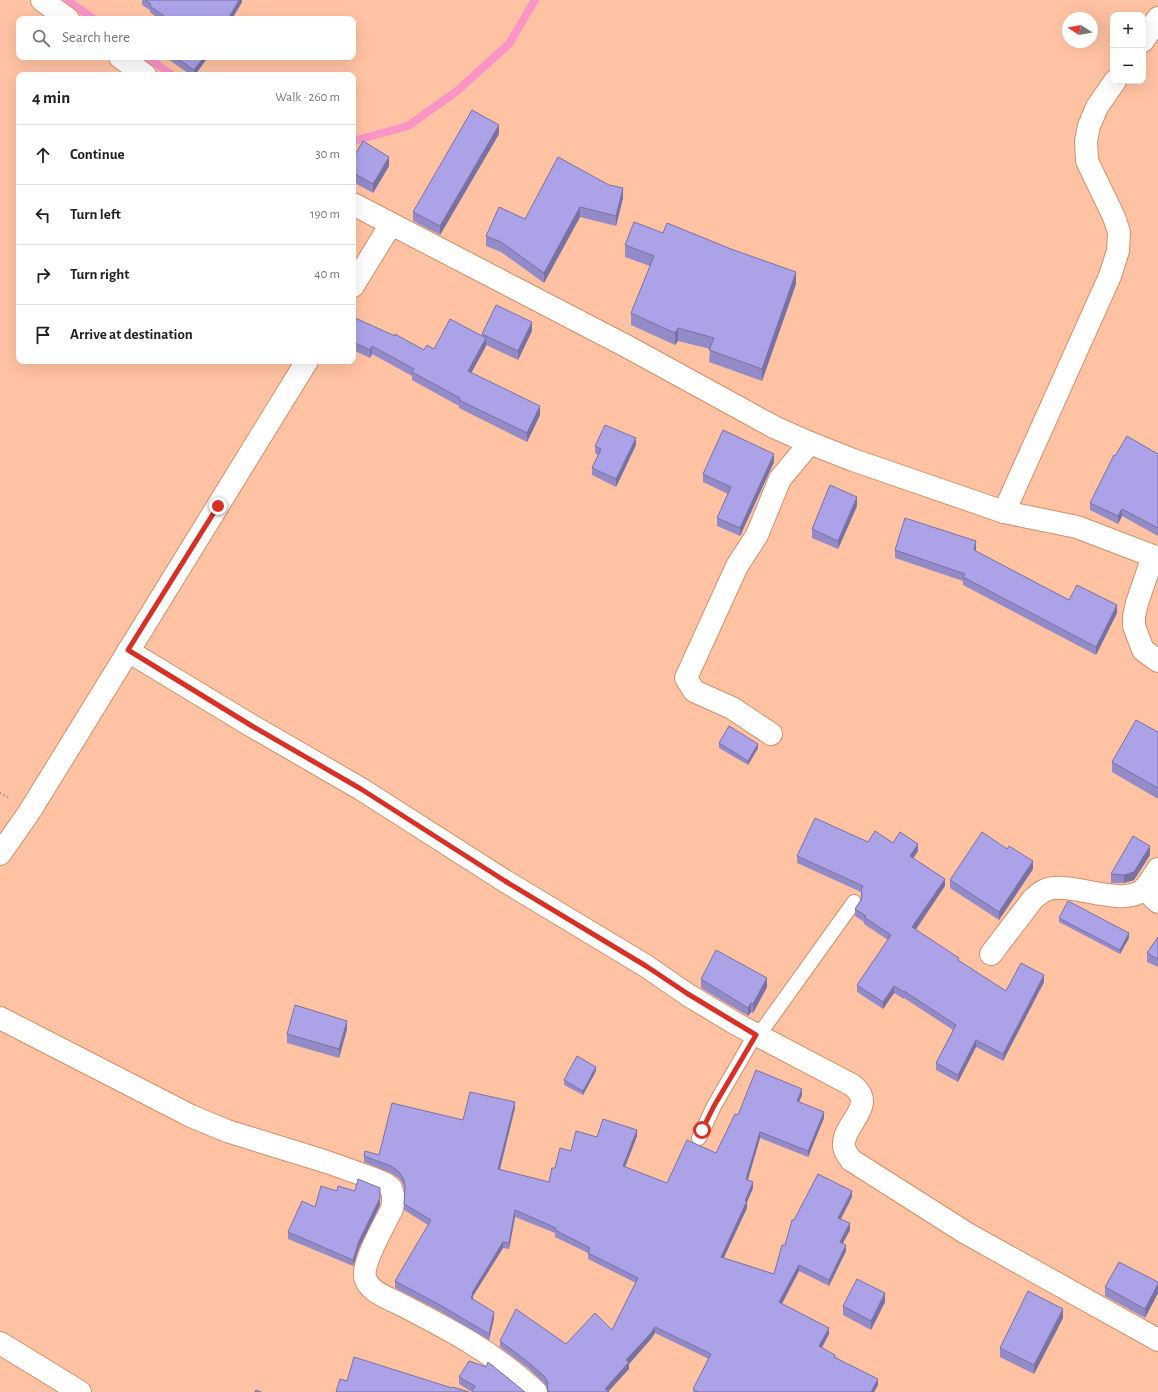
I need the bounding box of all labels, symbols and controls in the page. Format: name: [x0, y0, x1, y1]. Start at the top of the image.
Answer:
north arrow: [1062, 12, 1098, 48]
map controls: [1110, 12, 1146, 84]
button: +: [1110, 12, 1146, 48]
search box: [16, 16, 356, 60]
icon: search: [30, 27, 52, 49]
text: Search here: [62, 30, 130, 45]
button: −: [1110, 48, 1146, 84]
text: 4 min: [32, 89, 70, 106]
text: Walk · 260 m: [275, 91, 340, 104]
icon: ahead: [32, 144, 54, 166]
text: Continue: [70, 147, 125, 162]
text: 30 m: [315, 148, 340, 161]
icon: left: [32, 204, 54, 226]
text: Turn left: [70, 207, 121, 222]
text: 190 m: [310, 208, 340, 221]
icon: right: [32, 264, 54, 286]
text: Turn right: [70, 267, 129, 282]
text: 40 m: [314, 268, 340, 281]
icon: arrive: [32, 324, 54, 346]
text: Arrive at destination: [70, 327, 193, 342]
route end: [209, 497, 227, 515]
route start: [693, 1121, 711, 1139]

